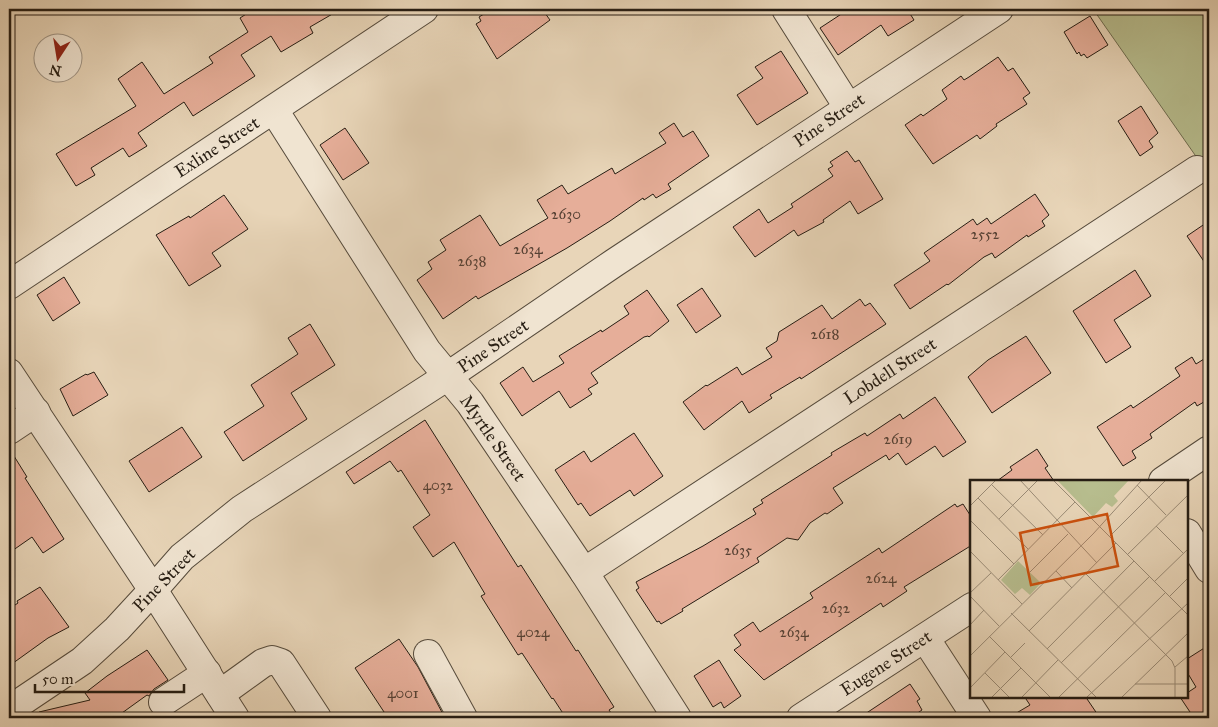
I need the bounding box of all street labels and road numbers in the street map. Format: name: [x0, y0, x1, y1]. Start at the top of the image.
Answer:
street label: Pine Street: [789, 88, 869, 152]
street label: Exline Street: [171, 111, 264, 183]
street label: Pine Street: [453, 314, 533, 378]
street label: Lobdell Street: [840, 333, 941, 409]
street label: Myrtle Street: [455, 390, 531, 486]
street label: Pine Street: [128, 543, 201, 617]
street label: Eugene Street: [836, 625, 937, 701]

